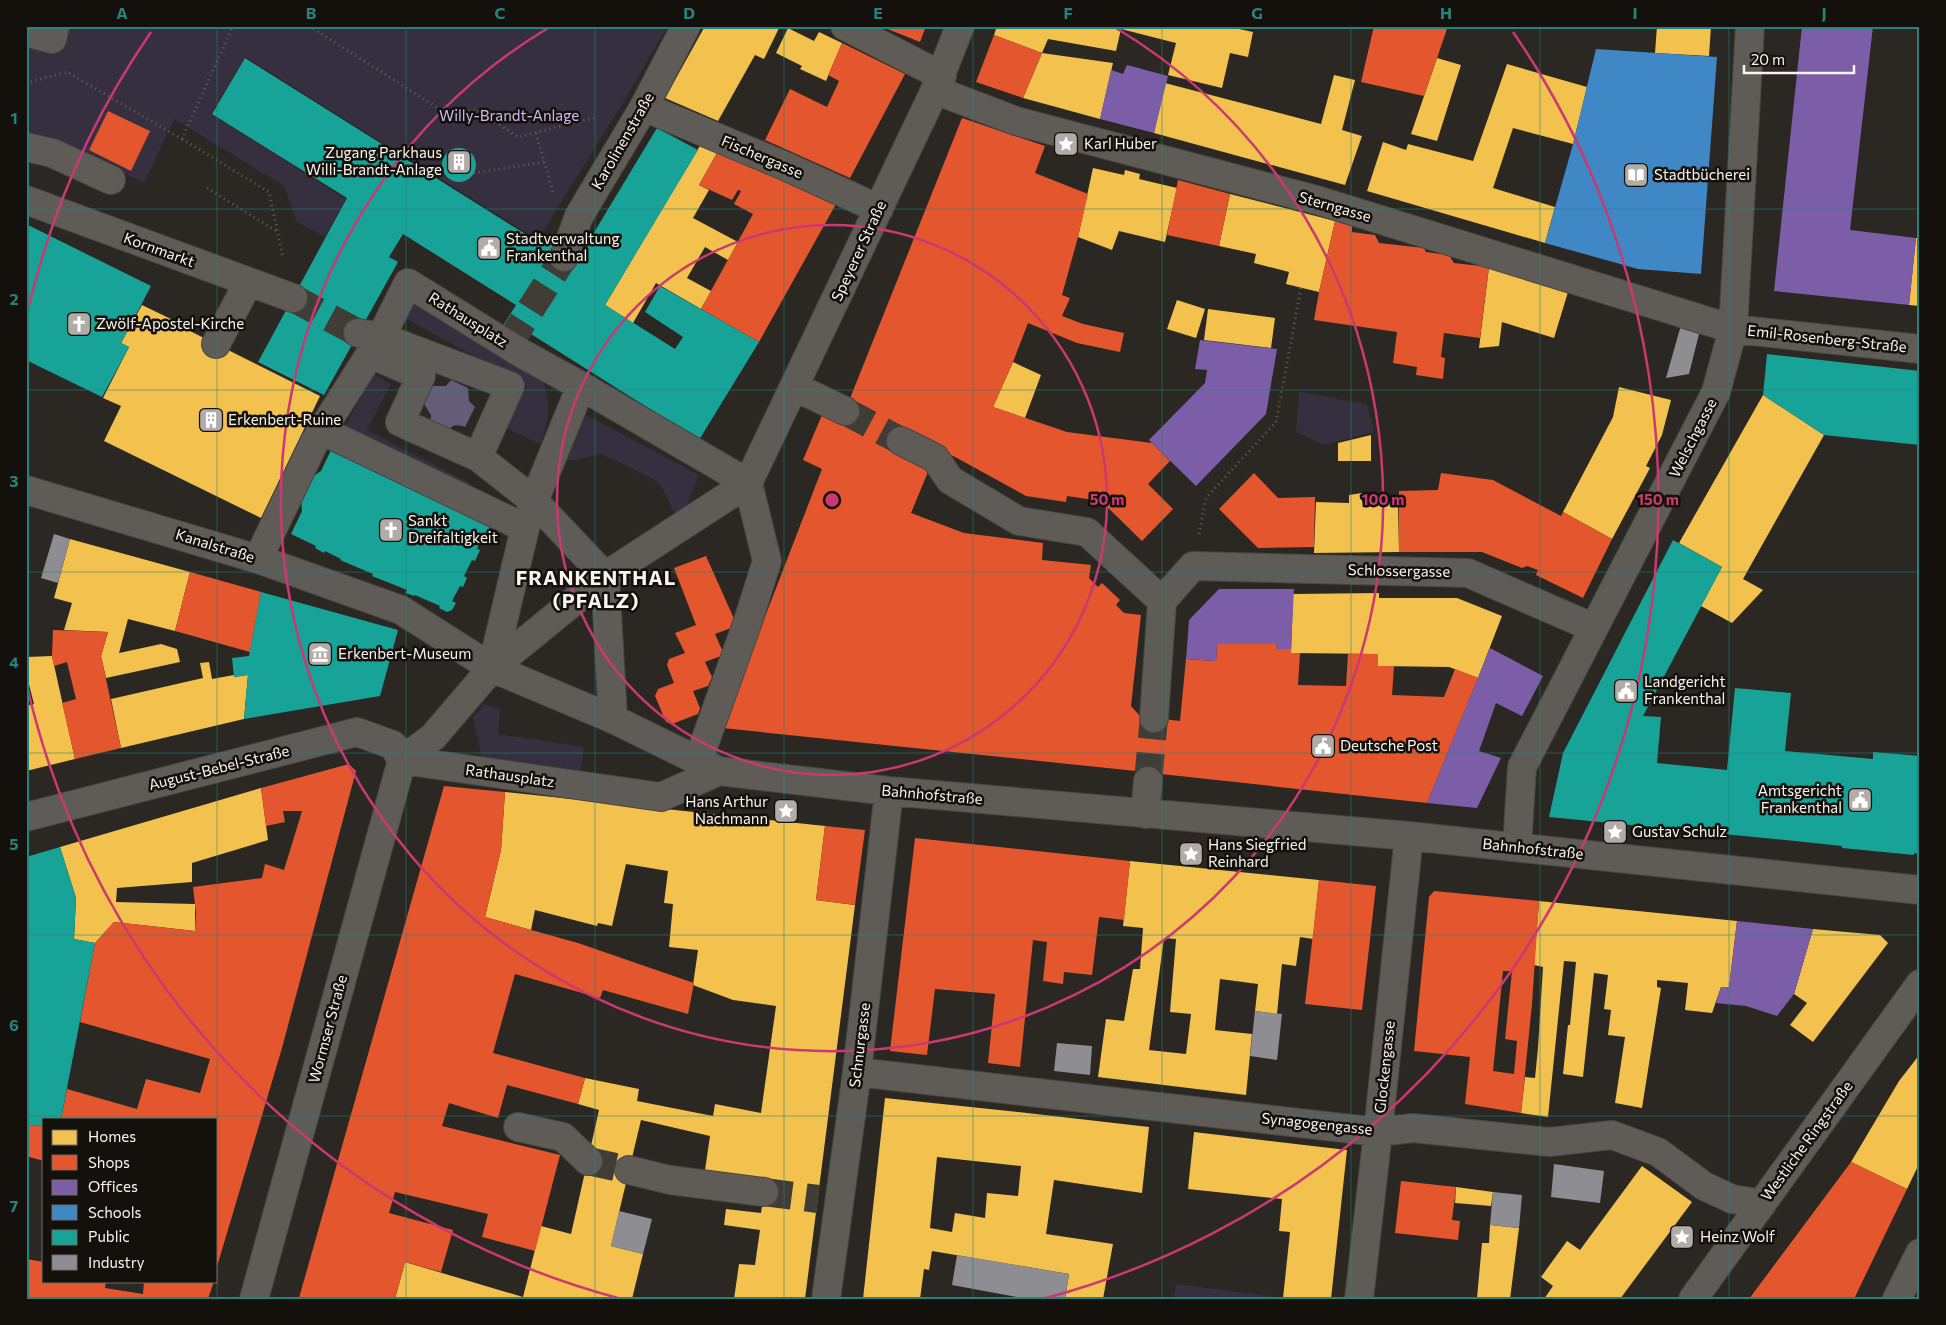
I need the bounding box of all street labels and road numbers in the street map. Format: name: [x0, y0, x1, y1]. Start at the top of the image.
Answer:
street label: Karolinenstraße: [587, 89, 657, 192]
street label: Fischergasse: [719, 131, 806, 181]
street label: Sterngasse: [1297, 187, 1374, 225]
street label: Speyerer Straße: [827, 197, 889, 304]
street label: Kornmarkt: [121, 228, 197, 270]
street label: Rathausplatz: [426, 288, 511, 351]
street label: Emil-Rosenberg-Straße: [1747, 321, 1908, 355]
street label: Welschgasse: [1665, 395, 1720, 480]
street label: Kanalstraße: [174, 524, 257, 566]
street label: Schlossergasse: [1348, 560, 1450, 580]
street label: August-Bebel-Straße: [147, 741, 291, 793]
street label: Rathausplatz: [464, 760, 556, 790]
street label: Bahnhofstraße: [881, 781, 984, 807]
street label: Bahnhofstraße: [1482, 834, 1585, 862]
street label: Wormser Straße: [304, 973, 350, 1085]
street label: Schnurgasse: [845, 1001, 873, 1088]
street label: Glockengasse: [1370, 1020, 1398, 1114]
street label: Westliche Ringstraße: [1757, 1077, 1856, 1204]
street label: Synagogengasse: [1261, 1108, 1374, 1138]

